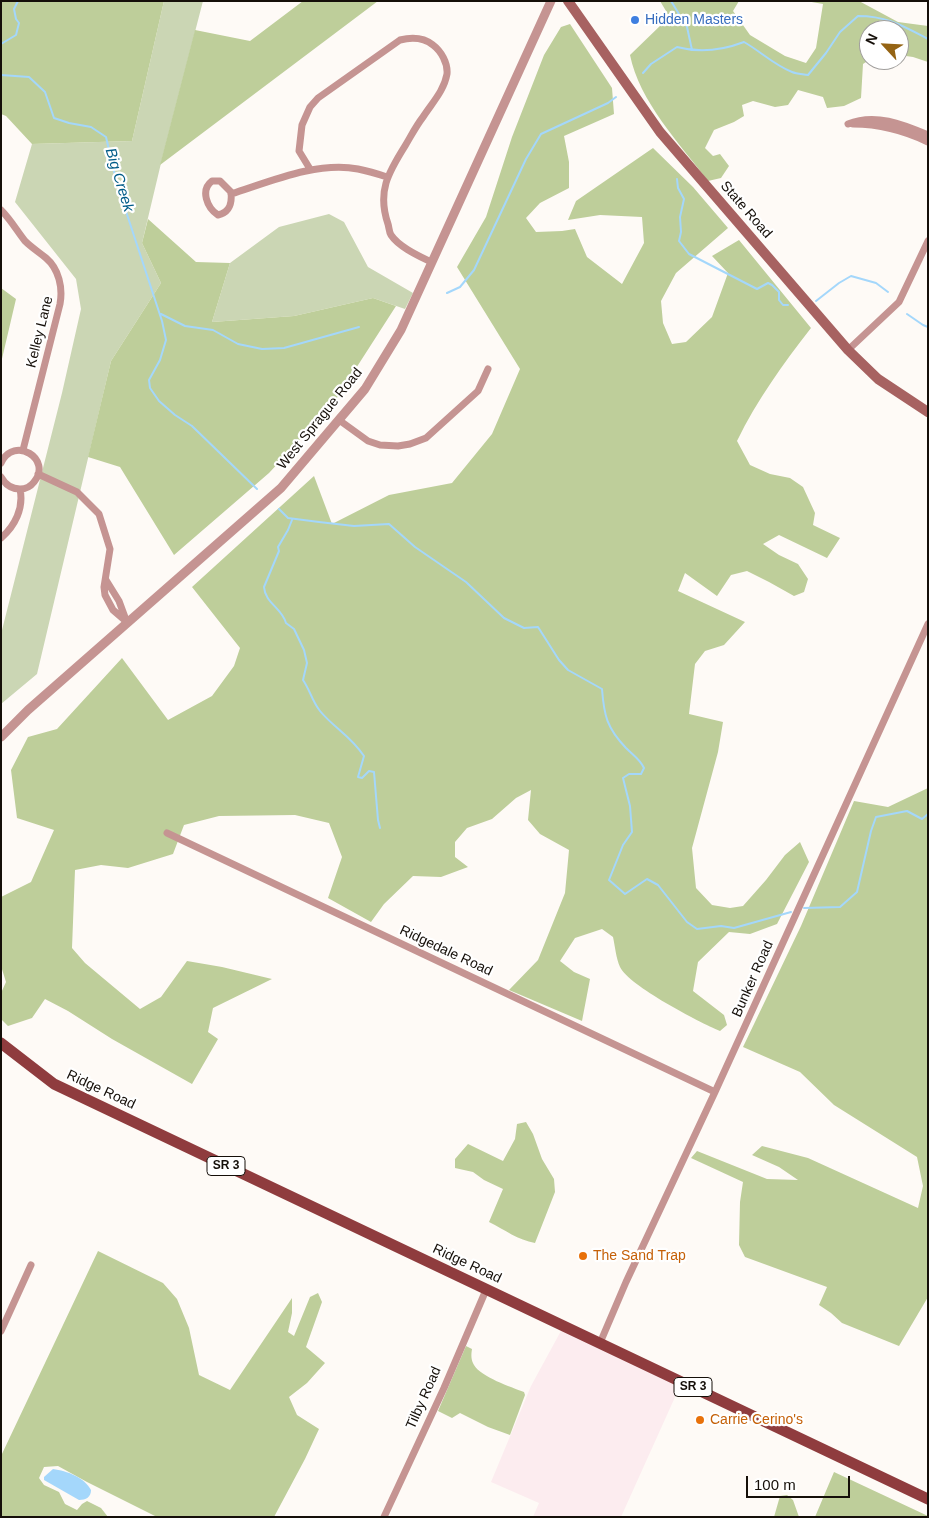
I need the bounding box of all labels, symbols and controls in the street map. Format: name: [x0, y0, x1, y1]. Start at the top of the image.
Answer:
place label: Hidden Masters: [645, 12, 743, 28]
marker: Hidden Masters: [629, 14, 641, 26]
north arrow: [859, 20, 909, 70]
text: N: [862, 31, 881, 47]
water label: Big Creek: [101, 146, 137, 214]
street label: State Road: [717, 178, 775, 242]
street label: Kelley Lane: [23, 294, 57, 370]
street label: West Sprague Road: [274, 365, 366, 473]
street label: Ridgedale Road: [397, 922, 495, 980]
street label: Bunker Road: [729, 938, 777, 1020]
street label: Ridge Road: [64, 1067, 138, 1113]
road number: SR 3: [207, 1156, 245, 1176]
street label: Ridge Road: [430, 1241, 504, 1287]
place label: The Sand Trap: [593, 1248, 686, 1264]
marker: The Sand Trap: [577, 1250, 589, 1262]
street label: Tilby Road: [403, 1364, 445, 1432]
road number: SR 3: [674, 1378, 712, 1396]
place label: Carrie Cerino's: [710, 1412, 803, 1428]
marker: Carrie Cerino's: [694, 1414, 706, 1426]
scale bar: [749, 1466, 853, 1498]
text: 100 m: [754, 1476, 796, 1493]

